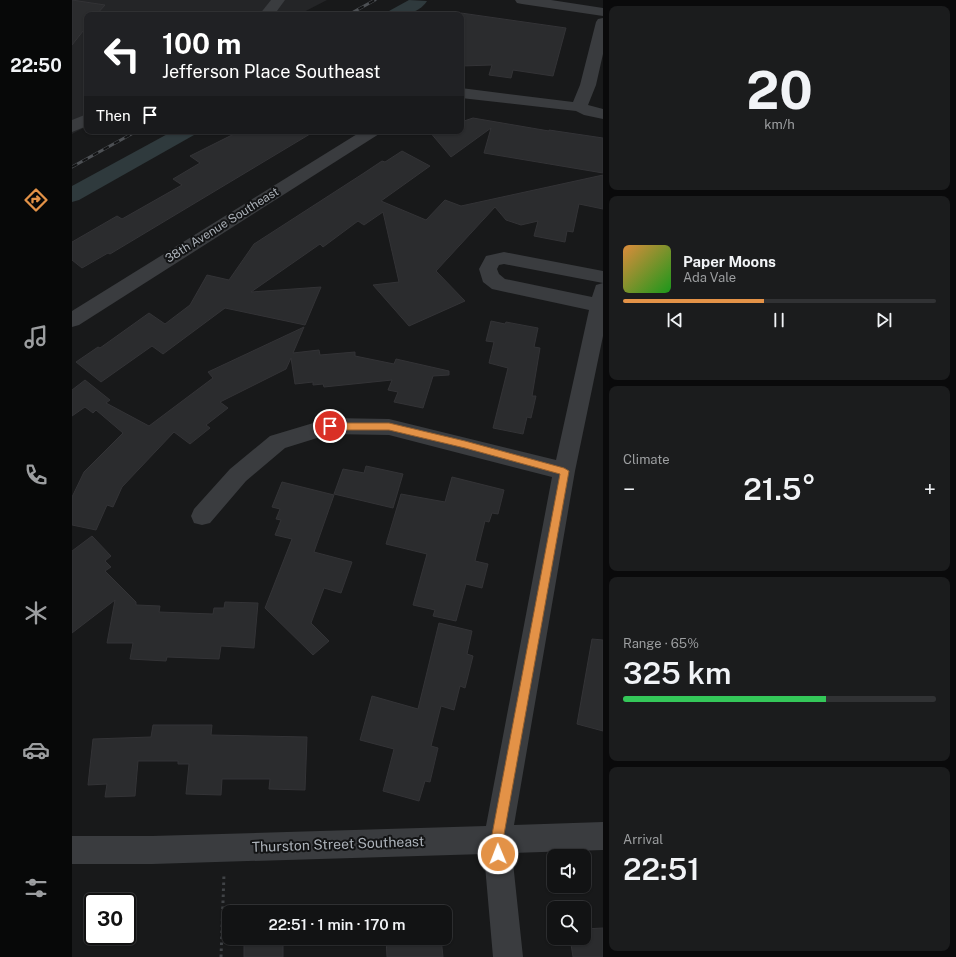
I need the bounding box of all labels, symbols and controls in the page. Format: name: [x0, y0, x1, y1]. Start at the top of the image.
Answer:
text: 100 m: [162, 27, 241, 60]
icon: left: [96, 28, 148, 80]
text: 22:50: [10, 55, 62, 76]
text: 20: [746, 60, 813, 121]
text: Jefferson Place Southeast: [162, 61, 381, 82]
icon: arrive: [139, 104, 161, 126]
text: Then: [96, 107, 131, 124]
text: km/h: [764, 117, 795, 132]
street label: 38th Avenue Southeast: [163, 184, 282, 266]
icon: directions: [22, 186, 50, 214]
text: Paper Moons: [683, 253, 776, 270]
text: Ada Vale: [683, 270, 736, 285]
icon: previous: [664, 309, 686, 331]
icon: pause: [768, 309, 790, 331]
icon: next: [873, 309, 895, 331]
icon: music: [22, 323, 50, 351]
pin: [313, 409, 347, 443]
icon: arrive: [319, 415, 341, 437]
text: Climate: [623, 452, 670, 467]
icon: phone: [22, 461, 50, 489]
text: 21.5°: [743, 471, 816, 507]
text: −: [623, 476, 635, 502]
text: +: [924, 476, 936, 502]
icon: climate: [22, 599, 50, 627]
text: Range · 65%: [623, 636, 699, 651]
text: 325 km: [623, 655, 731, 691]
icon: car: [22, 736, 50, 764]
text: Arrival: [623, 832, 663, 847]
street label: Thurston Street Southeast: [251, 833, 425, 855]
position arrow: [477, 833, 519, 875]
map controls: [547, 849, 591, 945]
button: sound: [547, 849, 591, 893]
text: 22:51: [623, 851, 700, 887]
icon: filters: [22, 874, 50, 902]
speed limit sign: 30: [84, 893, 136, 945]
button: search: [547, 901, 591, 945]
text: 22:51 · 1 min · 170 m: [269, 916, 405, 933]

